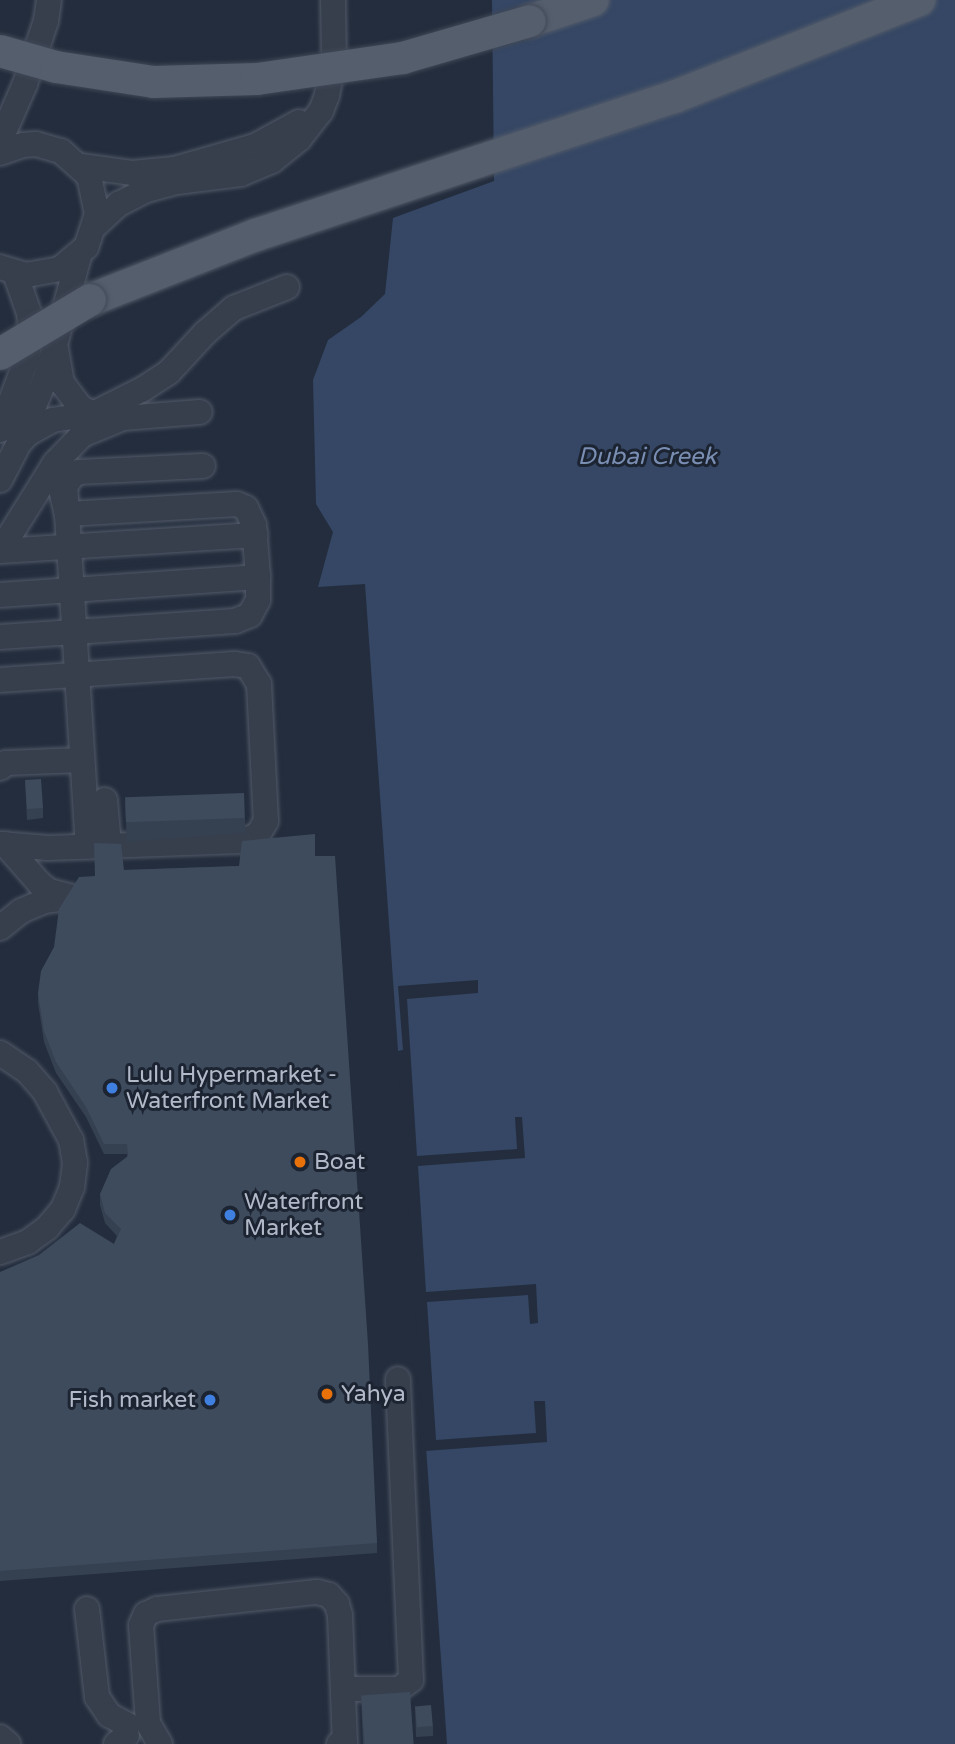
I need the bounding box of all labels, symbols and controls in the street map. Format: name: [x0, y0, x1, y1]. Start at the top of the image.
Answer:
water label: Dubai Creek: [578, 443, 716, 471]
place label: Lulu Hypermarket - Waterfront Market: [126, 1061, 337, 1115]
marker: Lulu Hypermarket - Waterfront Market: [104, 1080, 120, 1096]
place label: Boat: [314, 1148, 365, 1176]
marker: Boat: [292, 1154, 308, 1170]
place label: Waterfront Market: [244, 1188, 363, 1242]
marker: Waterfront Market: [222, 1207, 238, 1223]
place label: Yahya: [341, 1380, 406, 1408]
place label: Fish market: [69, 1386, 196, 1414]
marker: Yahya: [319, 1386, 335, 1402]
marker: Fish market: [202, 1392, 218, 1408]

